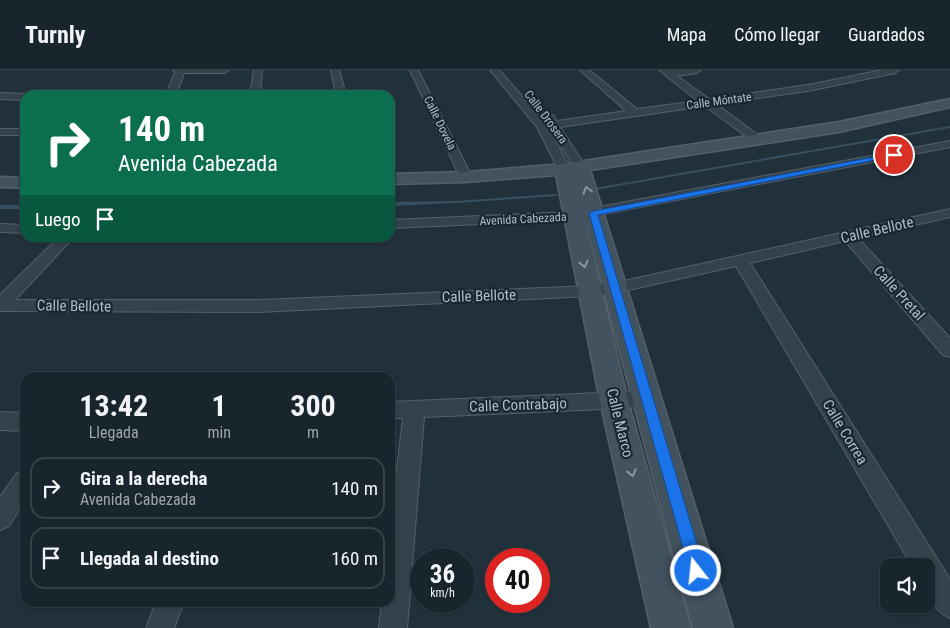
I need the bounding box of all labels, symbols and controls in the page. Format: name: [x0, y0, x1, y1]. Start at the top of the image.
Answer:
text: Turnly: [25, 21, 86, 49]
text: Mapa: [667, 24, 706, 45]
text: Cómo llegar: [734, 24, 820, 45]
text: Guardados: [848, 24, 925, 45]
street label: Calle Drosera: [521, 88, 571, 147]
street label: Calle Móntate: [685, 89, 753, 113]
street label: Calle Dovela: [421, 94, 459, 153]
text: 140 m: [118, 109, 205, 150]
icon: right: [35, 110, 100, 175]
pin: [873, 134, 915, 176]
icon: arrive: [880, 141, 908, 169]
text: Avenida Cabezada: [118, 151, 278, 176]
one-way arrow: [582, 186, 592, 194]
icon: arrive: [91, 205, 119, 233]
text: Luego: [35, 208, 81, 231]
street label: Avenida Cabezada: [479, 210, 567, 228]
street label: Calle Bellote: [839, 213, 915, 247]
one-way arrow: [578, 259, 589, 268]
street label: Calle Pretal: [870, 262, 928, 324]
street label: Calle Bellote: [442, 286, 516, 306]
street label: Calle Bellote: [37, 296, 111, 316]
street label: Calle Marco: [603, 387, 637, 459]
text: 13:42: [79, 388, 148, 423]
text: 1: [212, 388, 227, 423]
text: 300: [290, 388, 336, 423]
street label: Calle Contrabajo: [469, 394, 567, 416]
street label: Calle Correa: [819, 396, 871, 468]
text: Llegada: [89, 423, 139, 442]
text: min: [207, 423, 231, 442]
text: m: [307, 423, 319, 442]
text: Gira a la derecha: [80, 467, 207, 490]
one-way arrow: [626, 469, 637, 478]
icon: right: [37, 474, 65, 502]
text: 140 m: [331, 477, 378, 500]
text: Avenida Cabezada: [80, 490, 196, 509]
icon: arrive: [37, 544, 65, 572]
position arrow: [669, 544, 721, 596]
text: Llegada al destino: [80, 547, 219, 570]
text: 160 m: [331, 547, 378, 570]
speed limit sign: 40: [485, 548, 550, 613]
map controls: [880, 558, 935, 613]
button: sound: [880, 558, 935, 613]
text: 36: [430, 560, 455, 589]
text: km/h: [430, 586, 455, 600]

